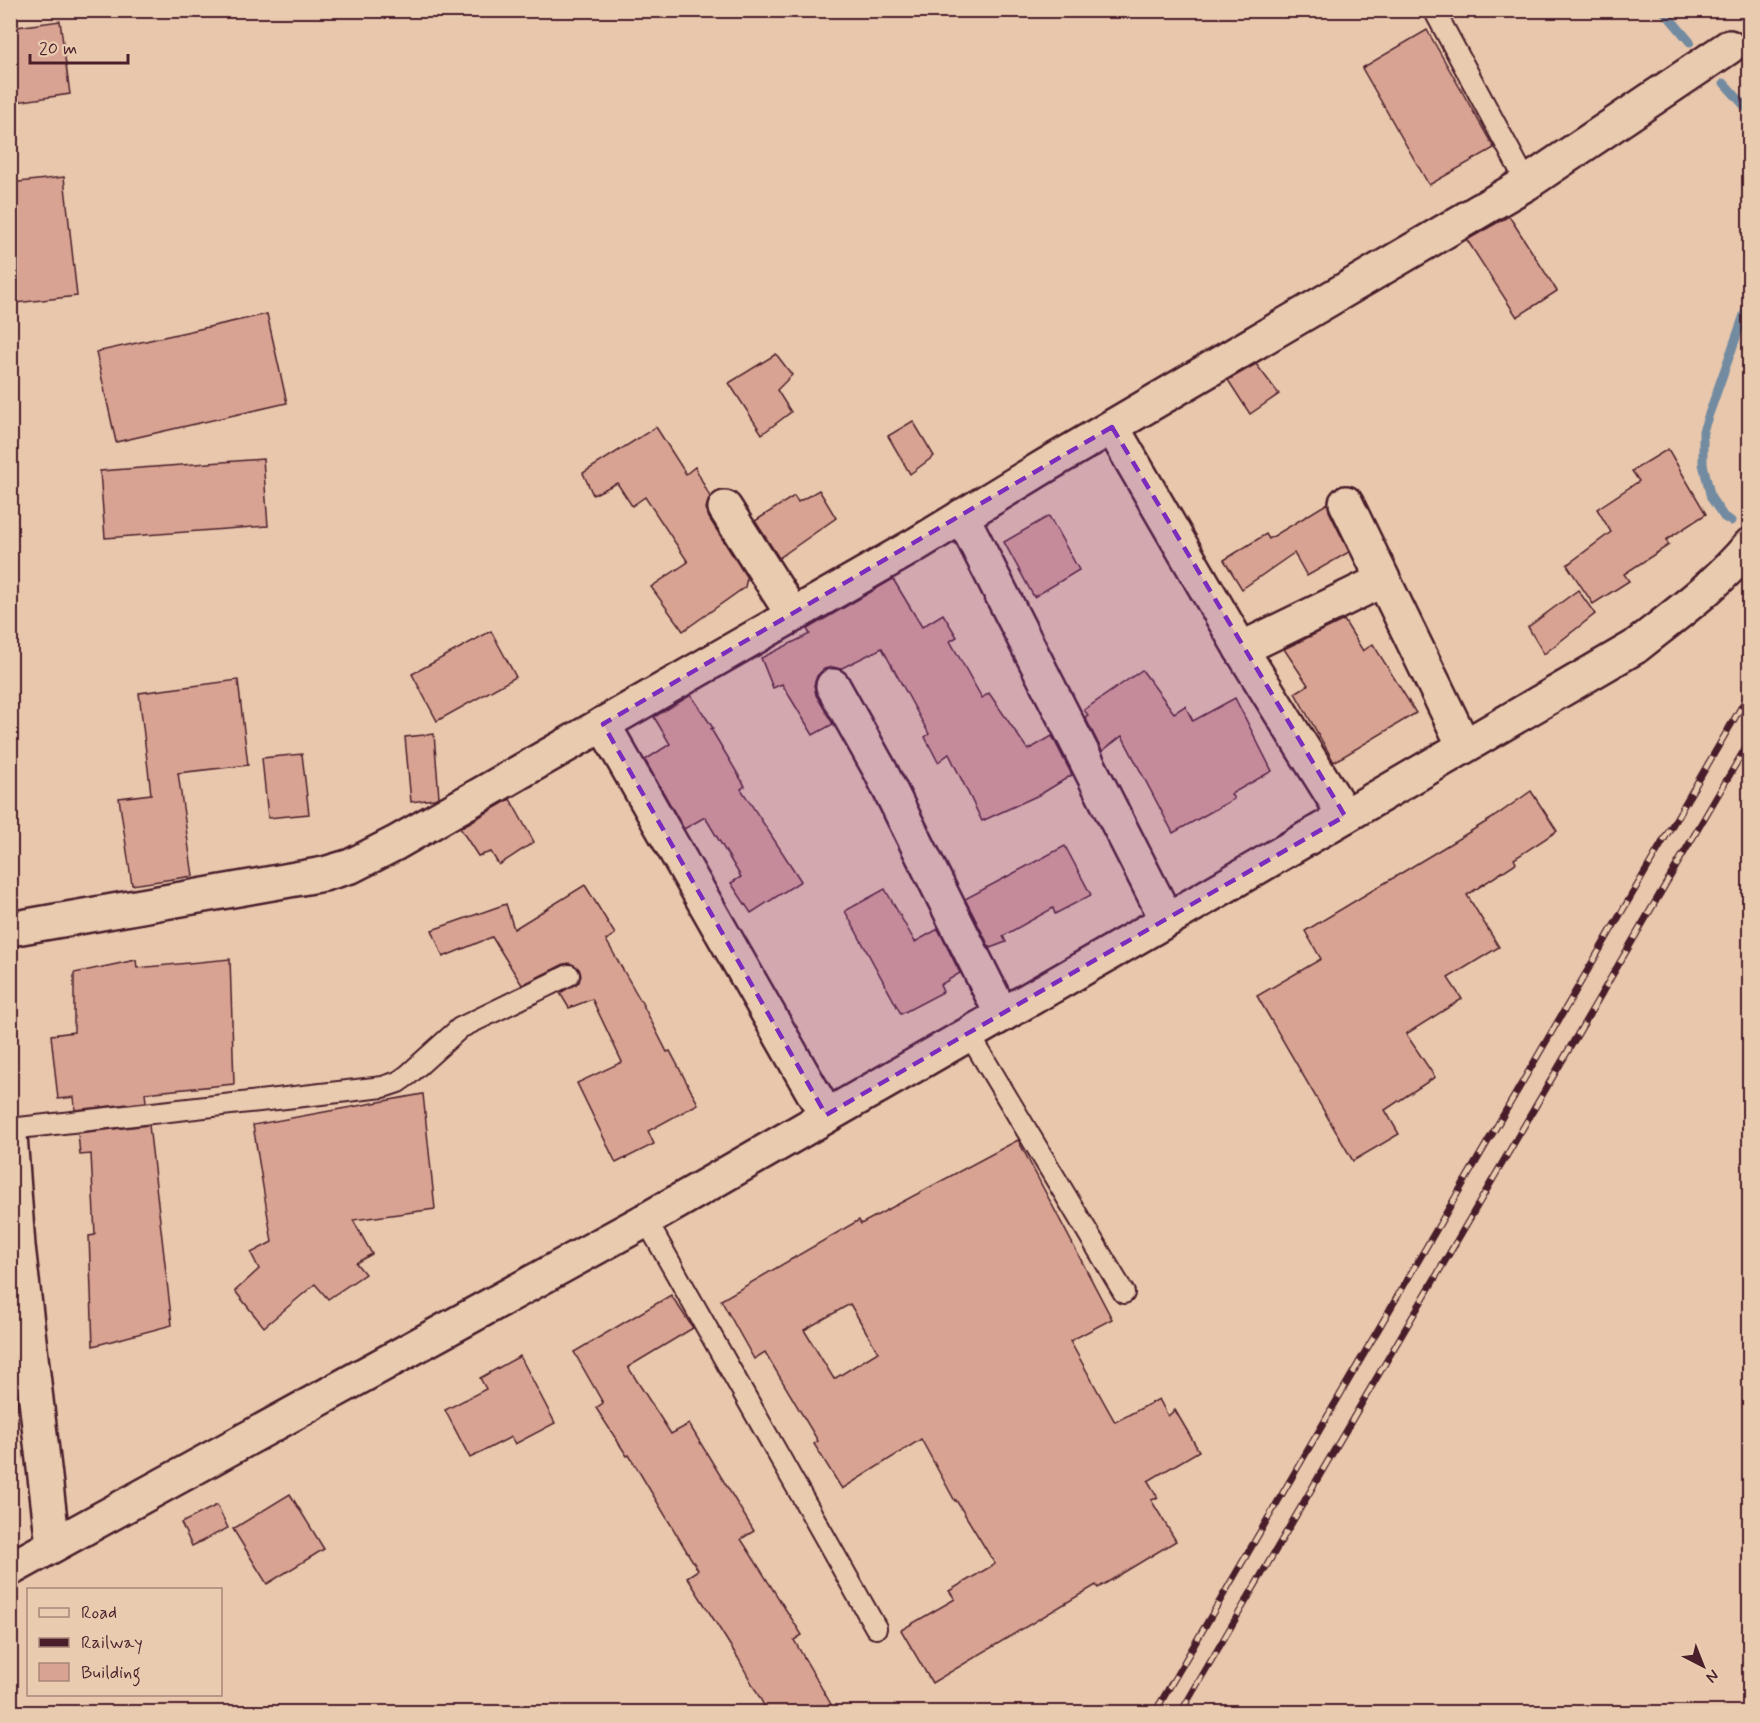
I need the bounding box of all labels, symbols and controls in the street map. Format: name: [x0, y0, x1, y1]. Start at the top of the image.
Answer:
scale bar: [30, 27, 128, 65]
text: 20 m: [39, 37, 77, 61]
legend: [27, 1588, 222, 1696]
text: Road: [81, 1601, 117, 1625]
text: Railway: [81, 1631, 143, 1655]
north arrow: [1673, 1636, 1733, 1696]
text: Building: [81, 1661, 141, 1687]
text: N: [1701, 1665, 1723, 1687]

